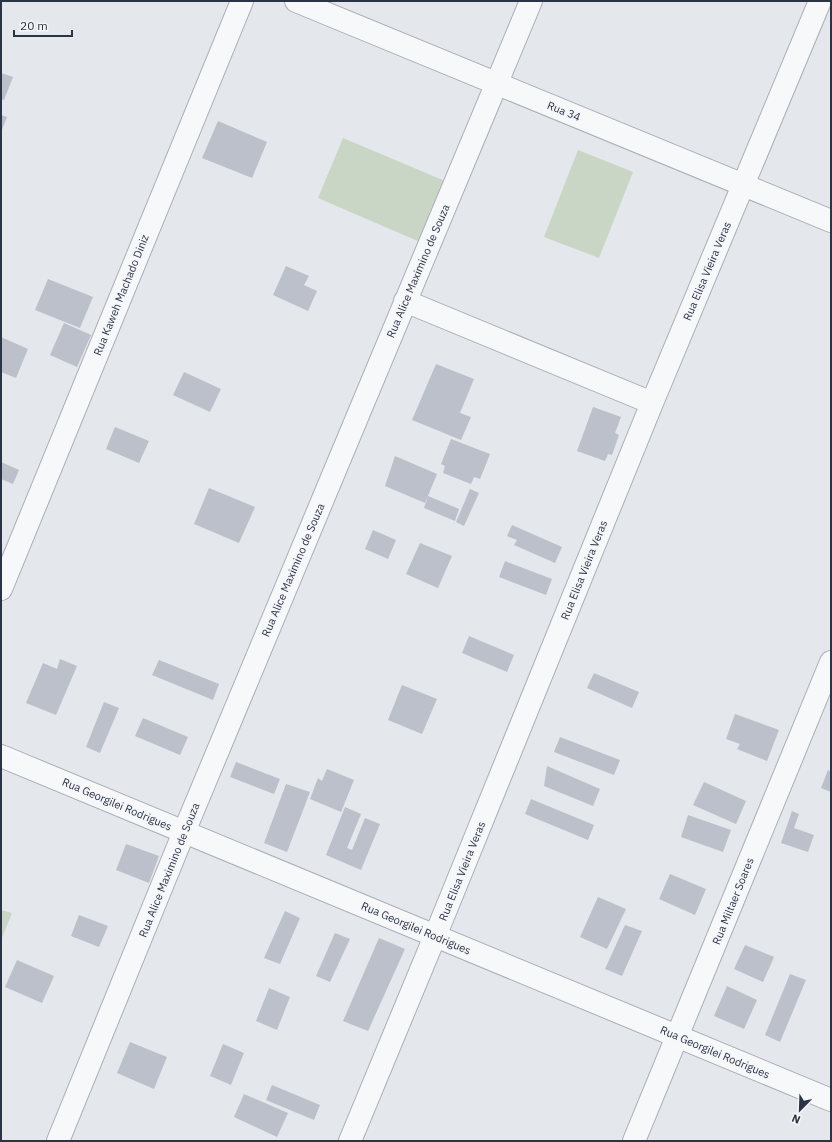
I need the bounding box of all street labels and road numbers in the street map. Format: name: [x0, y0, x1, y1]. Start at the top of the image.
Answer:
street label: Rua 34: [545, 98, 583, 124]
street label: Rua Alice Maximino de Souza: [383, 202, 453, 340]
street label: Rua Elisa Vieira Veras: [680, 219, 734, 323]
street label: Rua Kaweh Machado Diniz: [90, 232, 152, 358]
street label: Rua Alice Maximino de Souza: [258, 501, 328, 639]
street label: Rua Elisa Vieira Veras: [558, 518, 610, 622]
street label: Rua Georgilei Rodrigues: [60, 775, 174, 833]
street label: Rua Alice Maximino de Souza: [136, 801, 202, 939]
street label: Rua Elisa Vieira Veras: [436, 819, 488, 923]
street label: Rua Miltaer Soares: [709, 855, 757, 947]
street label: Rua Georgilei Rodrigues: [359, 899, 473, 957]
street label: Rua Georgilei Rodrigues: [658, 1023, 772, 1081]

